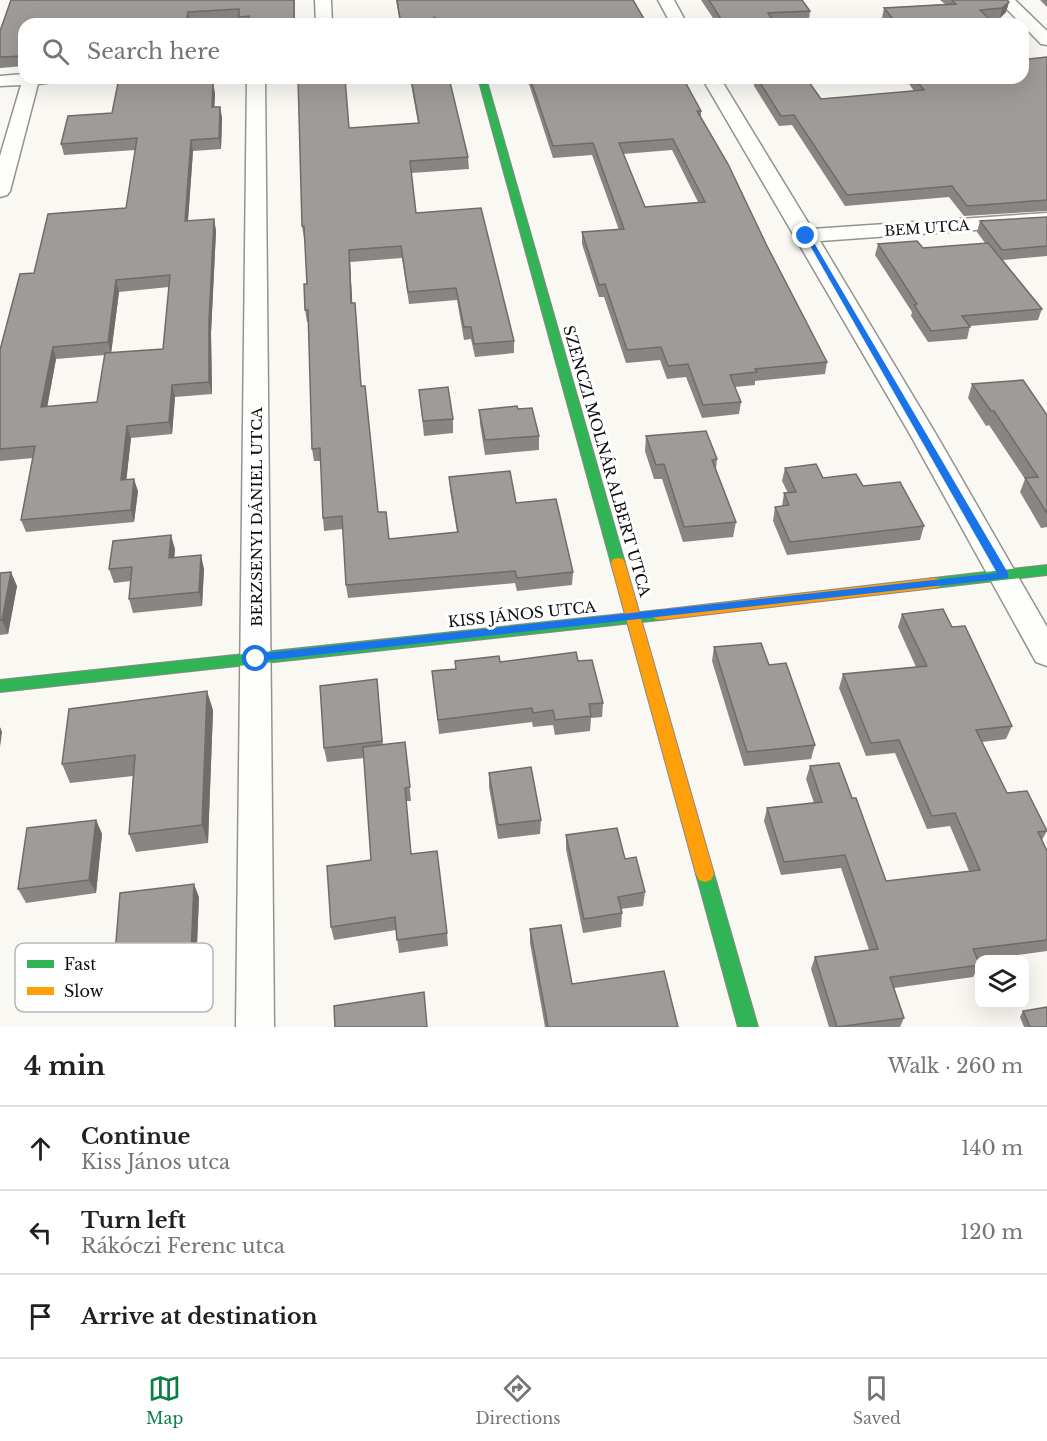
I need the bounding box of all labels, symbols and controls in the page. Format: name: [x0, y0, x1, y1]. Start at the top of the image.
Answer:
search box: [18, 18, 1029, 84]
icon: search: [39, 35, 72, 68]
text: Search here: [87, 38, 220, 65]
street label: BEM UTCA: [884, 216, 970, 240]
route end: [792, 222, 818, 248]
street label: SZENCZI MOLNÁR ALBERT UTCA: [559, 323, 655, 599]
street label: BERZSENYI DÁNIEL UTCA: [247, 407, 266, 627]
street label: KISS JÁNOS UTCA: [447, 597, 597, 631]
route start: [242, 645, 268, 671]
legend: [15, 943, 213, 1012]
text: Fast: [64, 954, 96, 974]
map controls: [975, 955, 1029, 1009]
button: layers: [975, 955, 1029, 1009]
text: Slow: [64, 981, 104, 1001]
text: 4 min: [24, 1050, 105, 1082]
text: Walk · 260 m: [888, 1054, 1023, 1078]
text: Continue: [81, 1123, 190, 1150]
icon: ahead: [24, 1132, 57, 1165]
text: 140 m: [961, 1136, 1023, 1160]
text: Kiss János utca: [81, 1150, 230, 1174]
text: Turn left: [81, 1207, 186, 1234]
icon: left: [24, 1216, 57, 1249]
text: 120 m: [960, 1220, 1023, 1244]
text: Rákóczi Ferenc utca: [81, 1234, 285, 1258]
icon: arrive: [24, 1300, 57, 1333]
text: Arrive at destination: [81, 1303, 318, 1330]
tab: Map: [146, 1372, 183, 1428]
tab: Directions: [475, 1372, 560, 1428]
tab: Saved: [853, 1372, 901, 1428]

